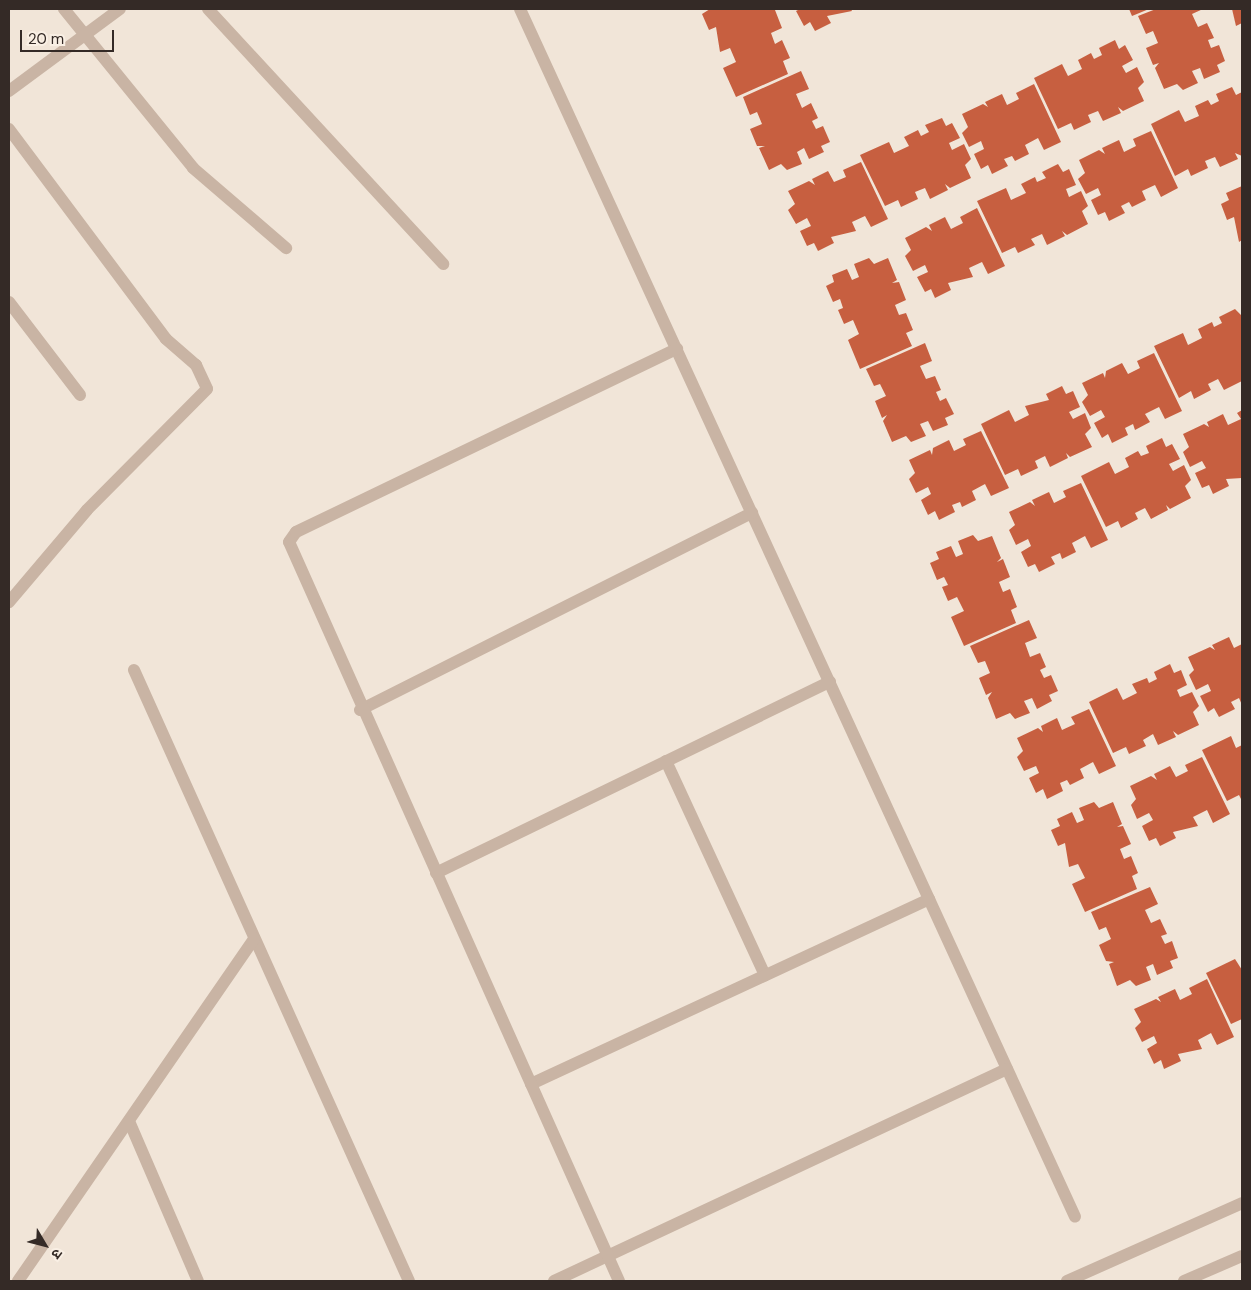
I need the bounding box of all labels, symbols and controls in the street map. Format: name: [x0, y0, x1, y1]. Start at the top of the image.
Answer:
scale bar: [22, 20, 116, 52]
text: 20 m: [28, 29, 64, 49]
north arrow: [20, 1220, 70, 1270]
text: उ: [47, 1245, 67, 1263]

